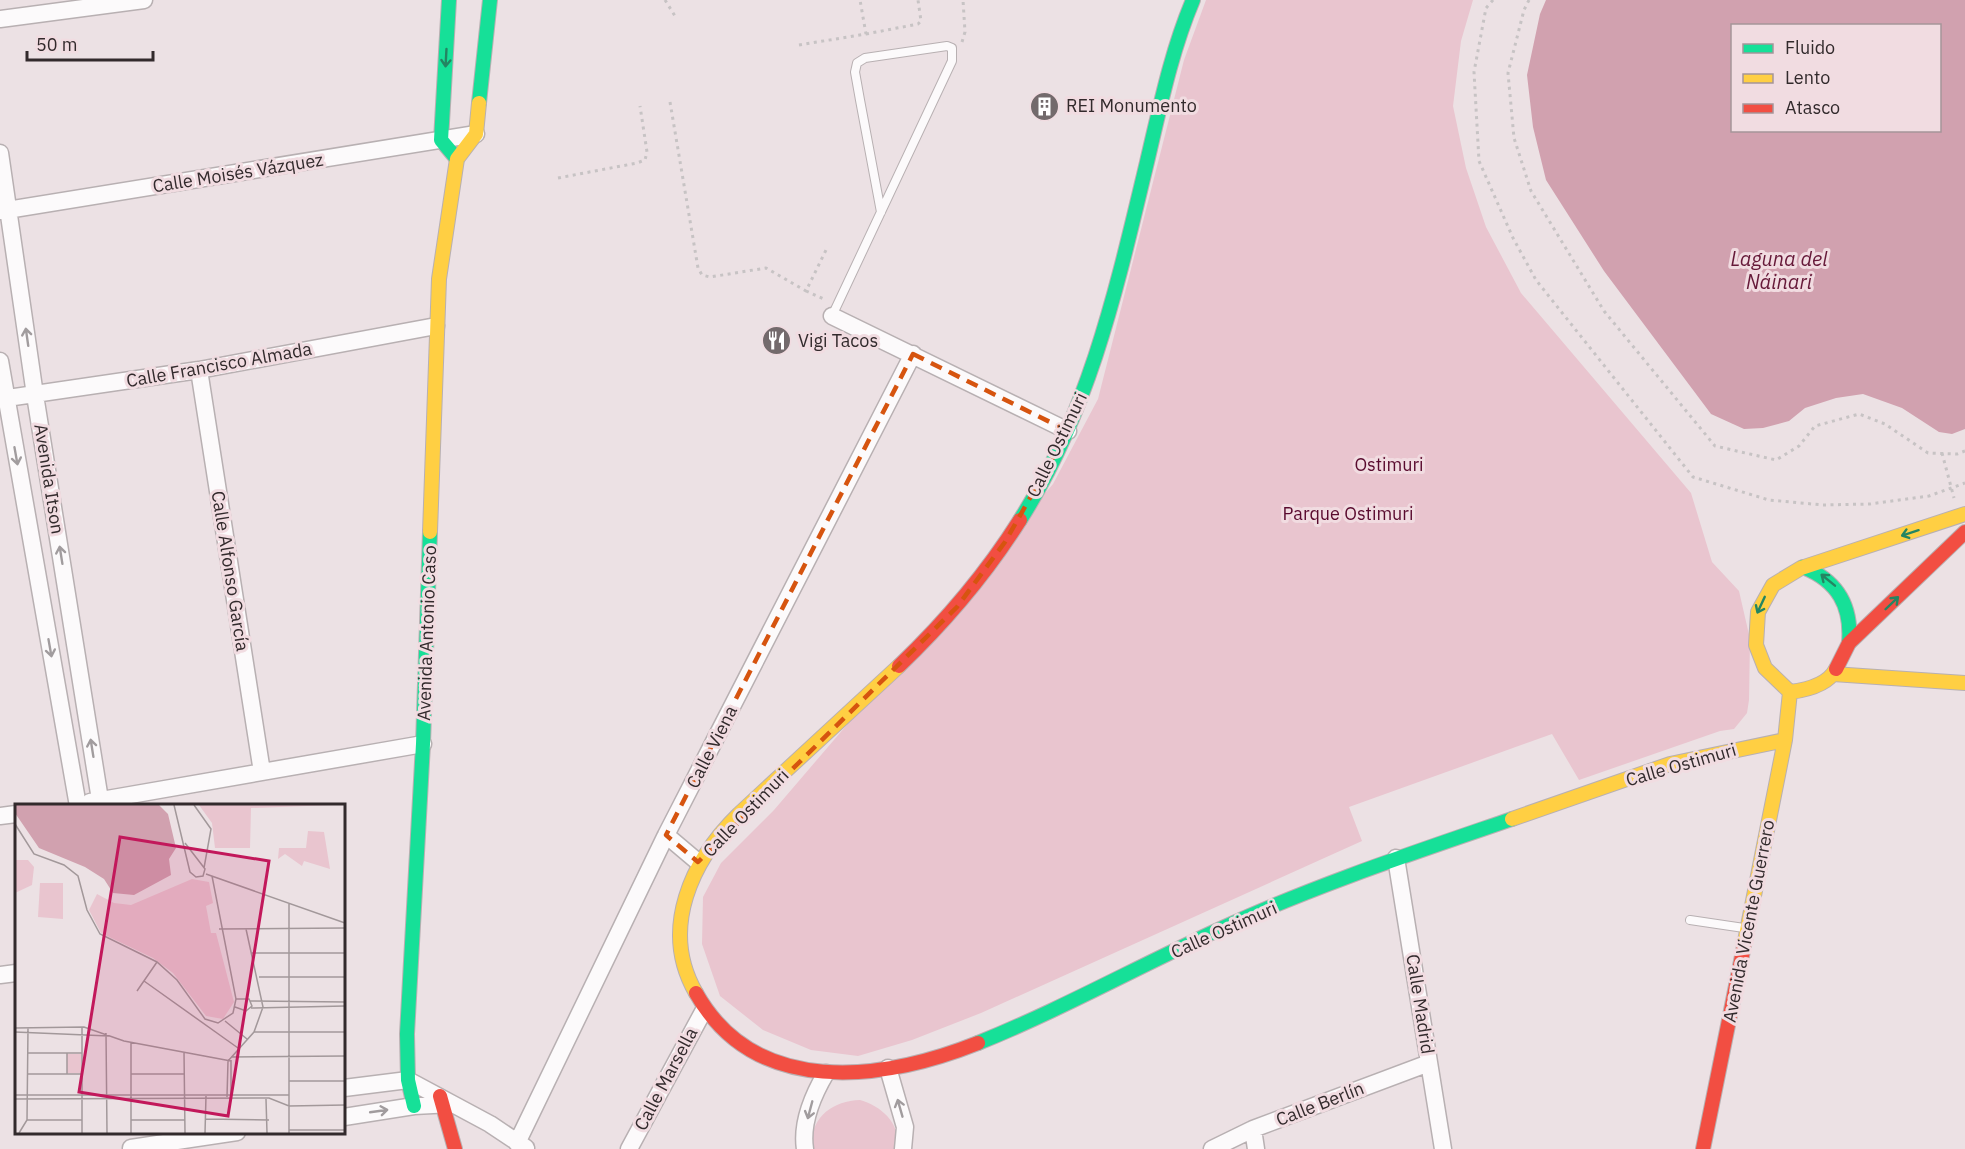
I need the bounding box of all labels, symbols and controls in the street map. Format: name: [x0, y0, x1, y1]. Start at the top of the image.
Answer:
scale bar: [27, 24, 153, 62]
legend: [1731, 24, 1941, 132]
text: 50 m: [36, 33, 78, 56]
text: Fluido: [1785, 36, 1835, 59]
one-way arrow: [440, 48, 451, 68]
text: Lento: [1785, 66, 1830, 89]
building icon: REI Monumento: [1029, 90, 1061, 122]
place label: REI Monumento: [1066, 94, 1197, 117]
text: Atasco: [1785, 96, 1840, 119]
street label: Calle Moisés Vázquez: [151, 148, 325, 197]
water label: Laguna del Náinari: [1730, 245, 1828, 295]
restaurant icon: Vigi Tacos: [761, 325, 793, 357]
one-way arrow: [22, 327, 33, 347]
place label: Vigi Tacos: [798, 329, 878, 352]
street label: Calle Francisco Almada: [124, 337, 314, 392]
street label: Calle Ostimuri: [1021, 389, 1092, 501]
street label: Avenida Itson: [29, 422, 70, 536]
one-way arrow: [11, 446, 22, 465]
park label: Ostimuri: [1354, 453, 1424, 476]
street label: Calle Alfonso García: [206, 489, 255, 653]
park label: Parque Ostimuri: [1283, 502, 1413, 525]
one-way arrow: [1901, 528, 1920, 539]
street label: Avenida Antonio Caso: [412, 545, 441, 721]
one-way arrow: [55, 546, 66, 565]
one-way arrow: [1820, 574, 1836, 587]
one-way arrow: [1755, 595, 1766, 613]
one-way arrow: [1884, 596, 1899, 610]
one-way arrow: [45, 638, 56, 657]
street label: Calle Viena: [681, 701, 742, 792]
one-way arrow: [86, 738, 97, 758]
street label: Calle Ostimuri: [1623, 738, 1739, 791]
street label: Calle Ostimuri: [698, 764, 793, 862]
inset map: [15, 804, 345, 1134]
street label: Avenida Vicente Guerrero: [1718, 818, 1779, 1024]
street label: Calle Ostimuri: [1167, 896, 1280, 963]
street label: Calle Madrid: [1401, 952, 1440, 1056]
street label: Calle Marsella: [629, 1023, 703, 1134]
street label: Calle Berlín: [1273, 1076, 1367, 1131]
one-way arrow: [894, 1099, 905, 1118]
one-way arrow: [804, 1100, 815, 1119]
one-way arrow: [368, 1106, 388, 1117]

